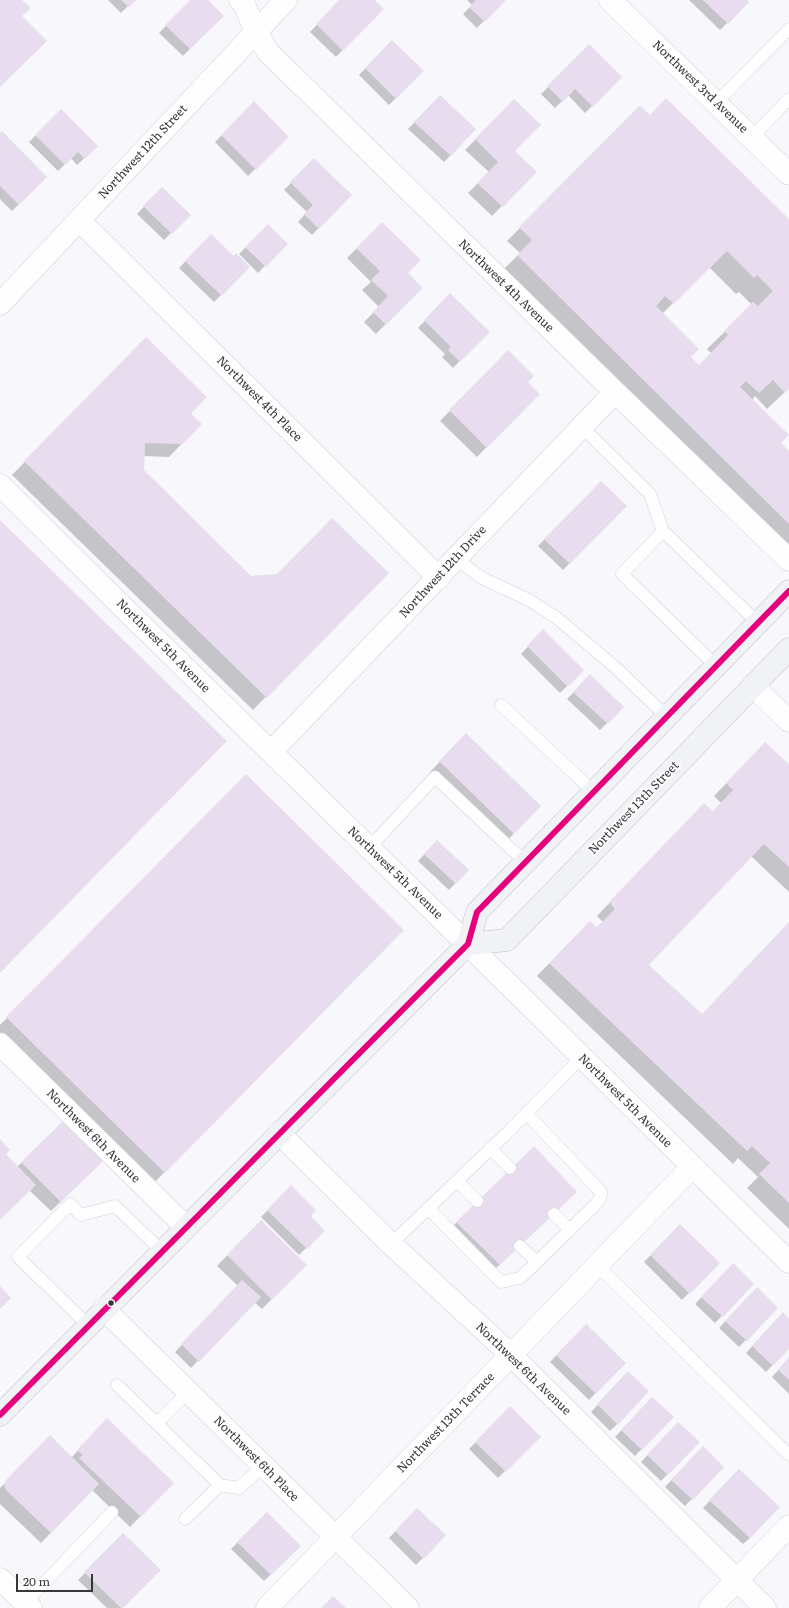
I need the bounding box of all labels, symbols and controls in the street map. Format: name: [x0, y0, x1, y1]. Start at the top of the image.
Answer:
street label: Northwest 3rd Avenue: [649, 38, 751, 136]
street label: Northwest 12th Street: [96, 102, 190, 202]
street label: Northwest 4th Avenue: [455, 237, 557, 335]
street label: Northwest 4th Place: [213, 353, 305, 445]
street label: Northwest 12th Drive: [397, 523, 489, 621]
street label: Northwest 5th Avenue: [113, 596, 213, 696]
street label: Northwest 13th Street: [586, 758, 682, 858]
street label: Northwest 5th Avenue: [344, 824, 446, 922]
street label: Northwest 5th Avenue: [575, 1051, 675, 1151]
street label: Northwest 6th Avenue: [43, 1086, 143, 1186]
unlabelled marker: [106, 1298, 116, 1308]
street label: Northwest 6th Avenue: [472, 1320, 574, 1418]
street label: Northwest 13th Terrace: [394, 1370, 498, 1476]
street label: Northwest 6th Place: [210, 1413, 302, 1505]
scale bar: [18, 1566, 95, 1592]
text: 20 m: [23, 1572, 50, 1590]

